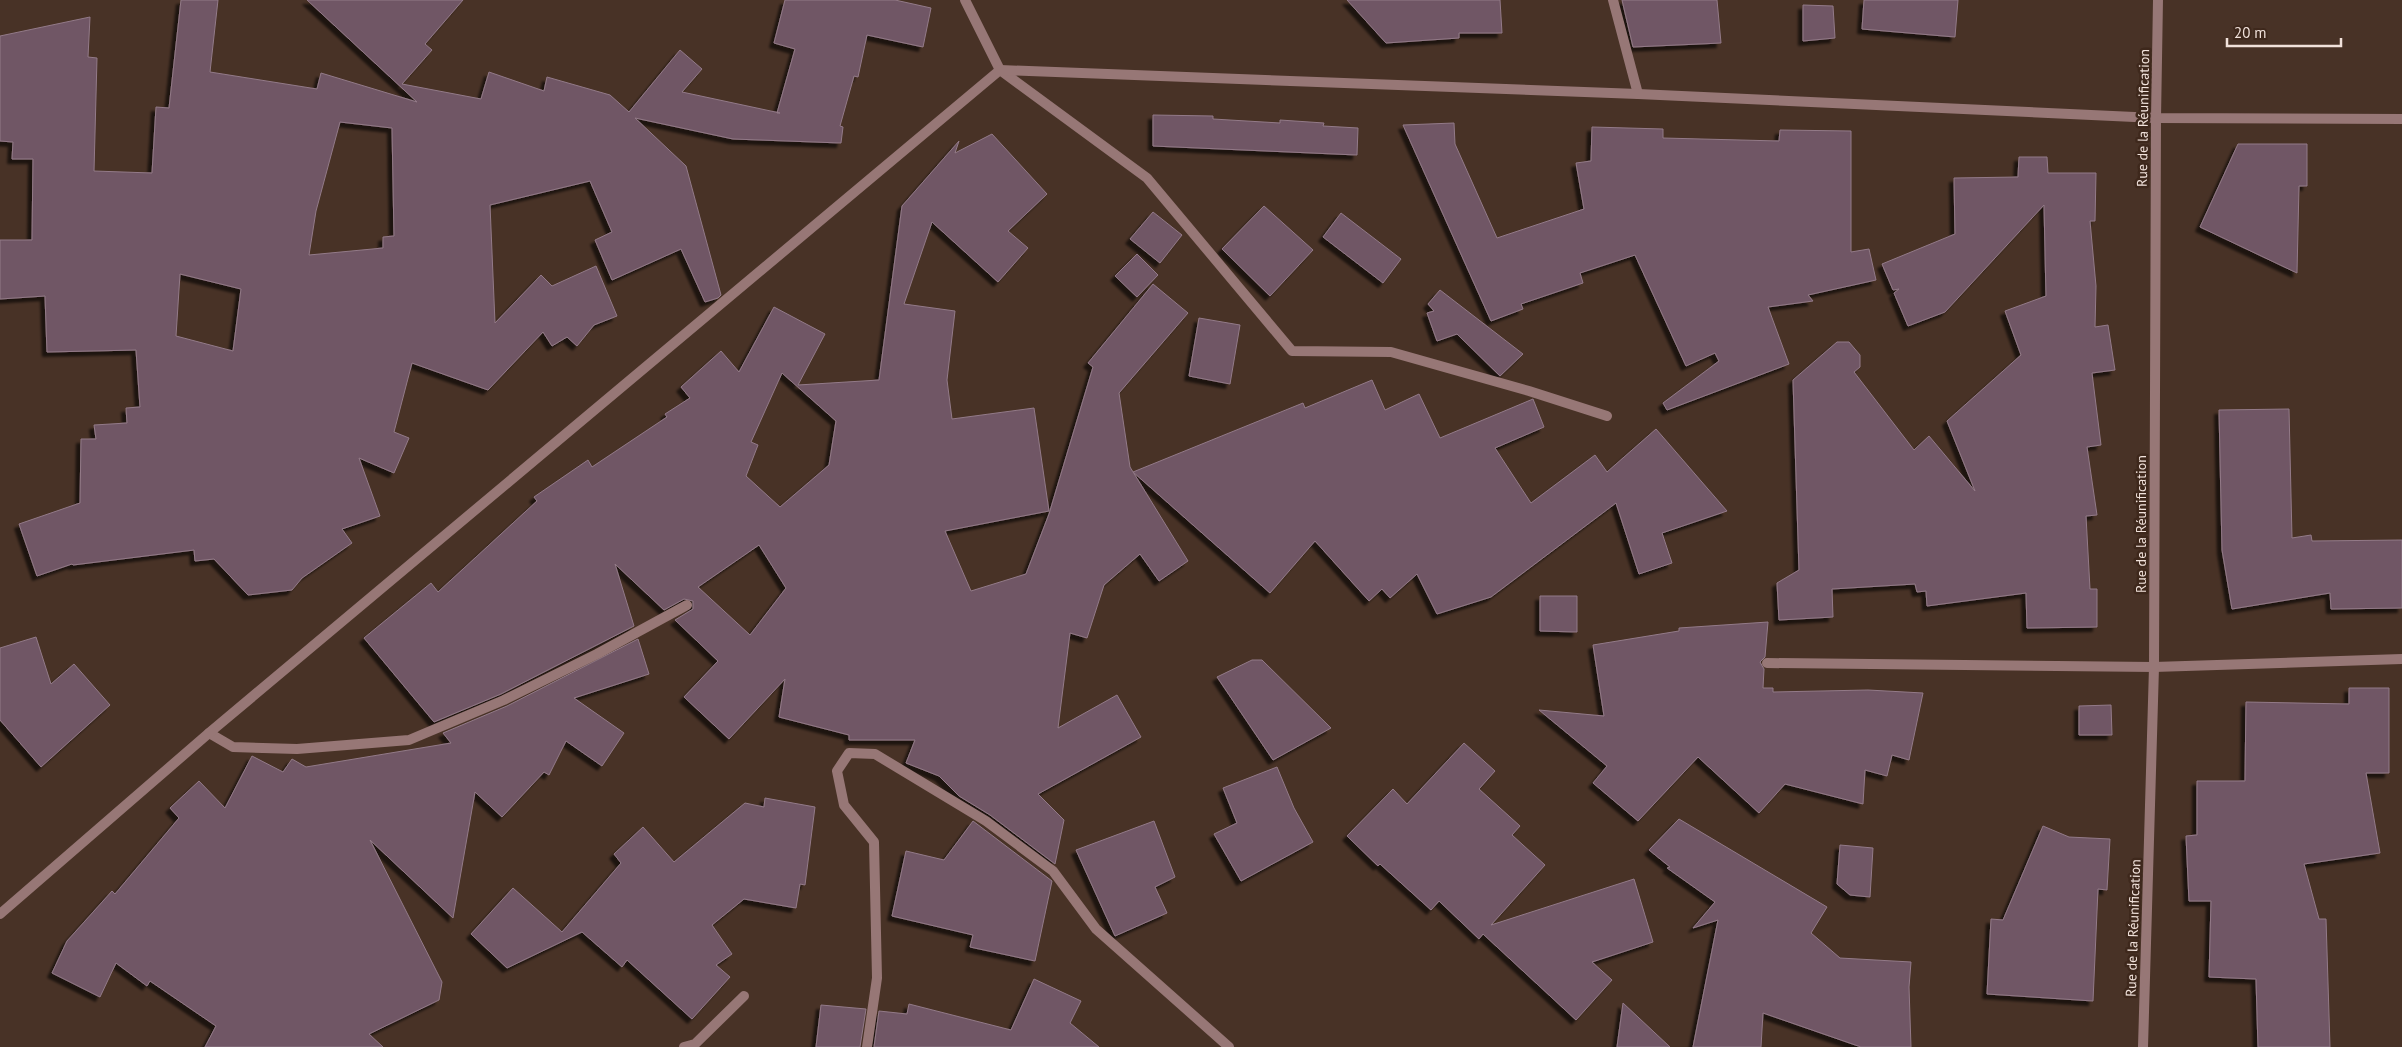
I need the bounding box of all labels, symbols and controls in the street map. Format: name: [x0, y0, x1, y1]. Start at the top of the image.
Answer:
scale bar: [2227, 15, 2341, 47]
text: 20 m: [2234, 23, 2267, 42]
street label: Rue de la Réunification: [2133, 49, 2153, 187]
street label: Rue de la Réunification: [2132, 455, 2150, 593]
street label: Rue de la Réunification: [2122, 859, 2144, 997]

